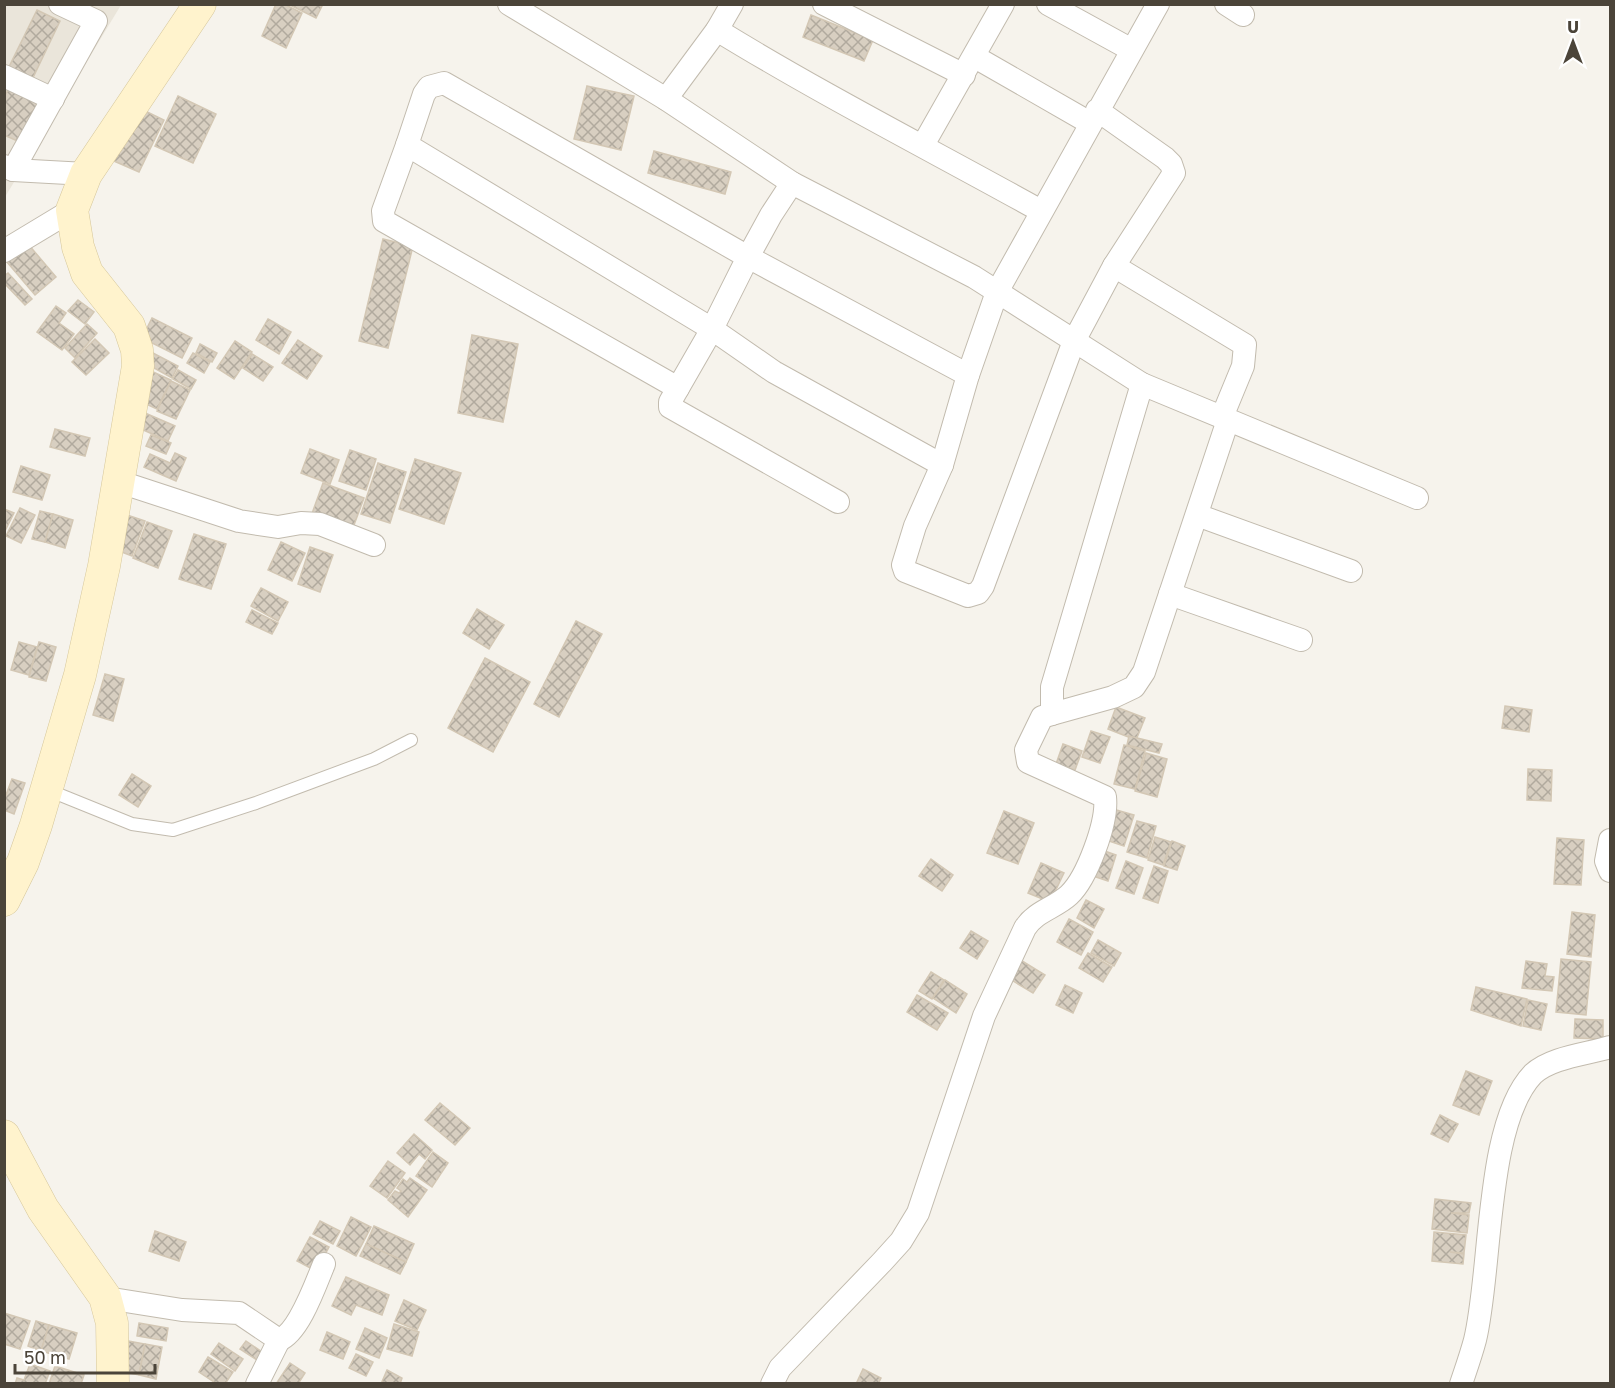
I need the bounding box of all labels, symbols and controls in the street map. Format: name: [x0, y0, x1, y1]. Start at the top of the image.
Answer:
north arrow: [1543, 12, 1603, 72]
text: U: [1567, 17, 1579, 37]
scale bar: [15, 1337, 154, 1375]
text: 50 m: [24, 1346, 66, 1368]

